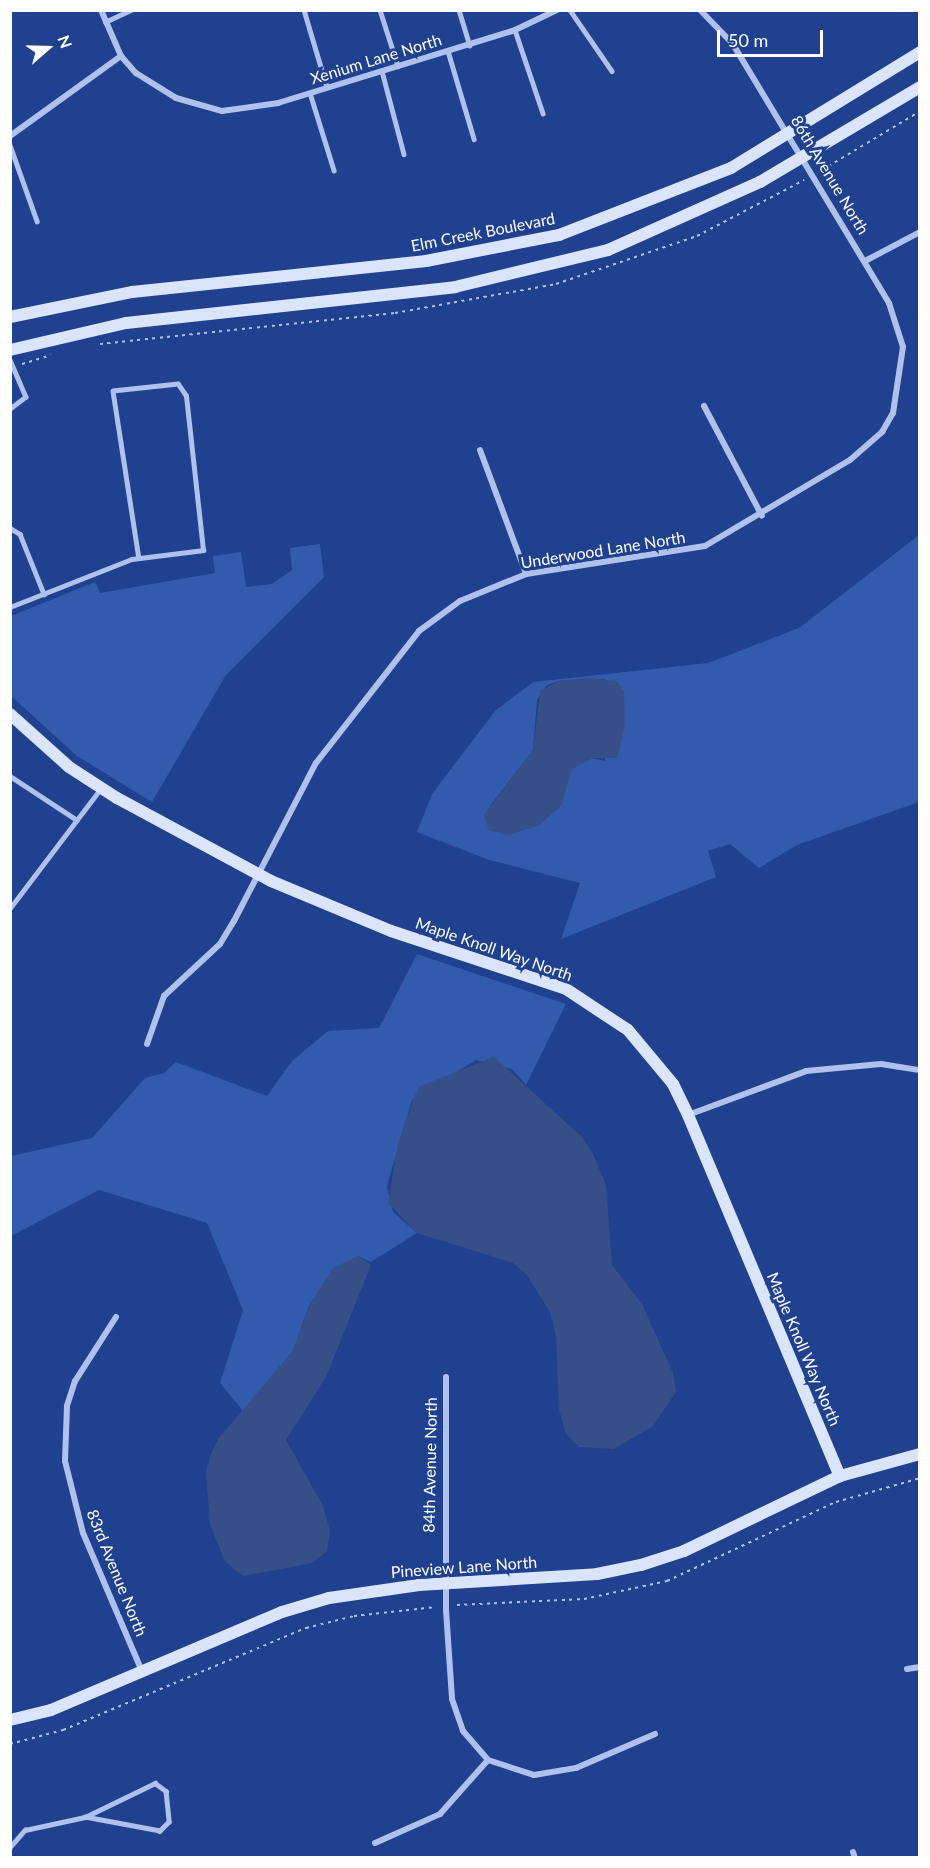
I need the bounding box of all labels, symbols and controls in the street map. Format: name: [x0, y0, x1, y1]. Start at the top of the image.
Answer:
north arrow: [18, 18, 78, 78]
scale bar: [720, 18, 826, 56]
text: 50 m: [728, 29, 768, 51]
street label: Xenium Lane North: [308, 30, 444, 88]
text: N: [54, 33, 76, 51]
street label: 86th Avenue North: [787, 112, 873, 238]
street label: Elm Creek Boulevard: [409, 209, 557, 255]
street label: Underwood Lane North: [519, 527, 687, 573]
street label: Maple Knoll Way North: [413, 913, 575, 985]
street label: Maple Knoll Way North: [763, 1269, 845, 1429]
street label: 84th Avenue North: [419, 1397, 441, 1533]
street label: 83rd Avenue North: [83, 1506, 151, 1640]
street label: Pineview Lane North: [390, 1552, 538, 1582]

